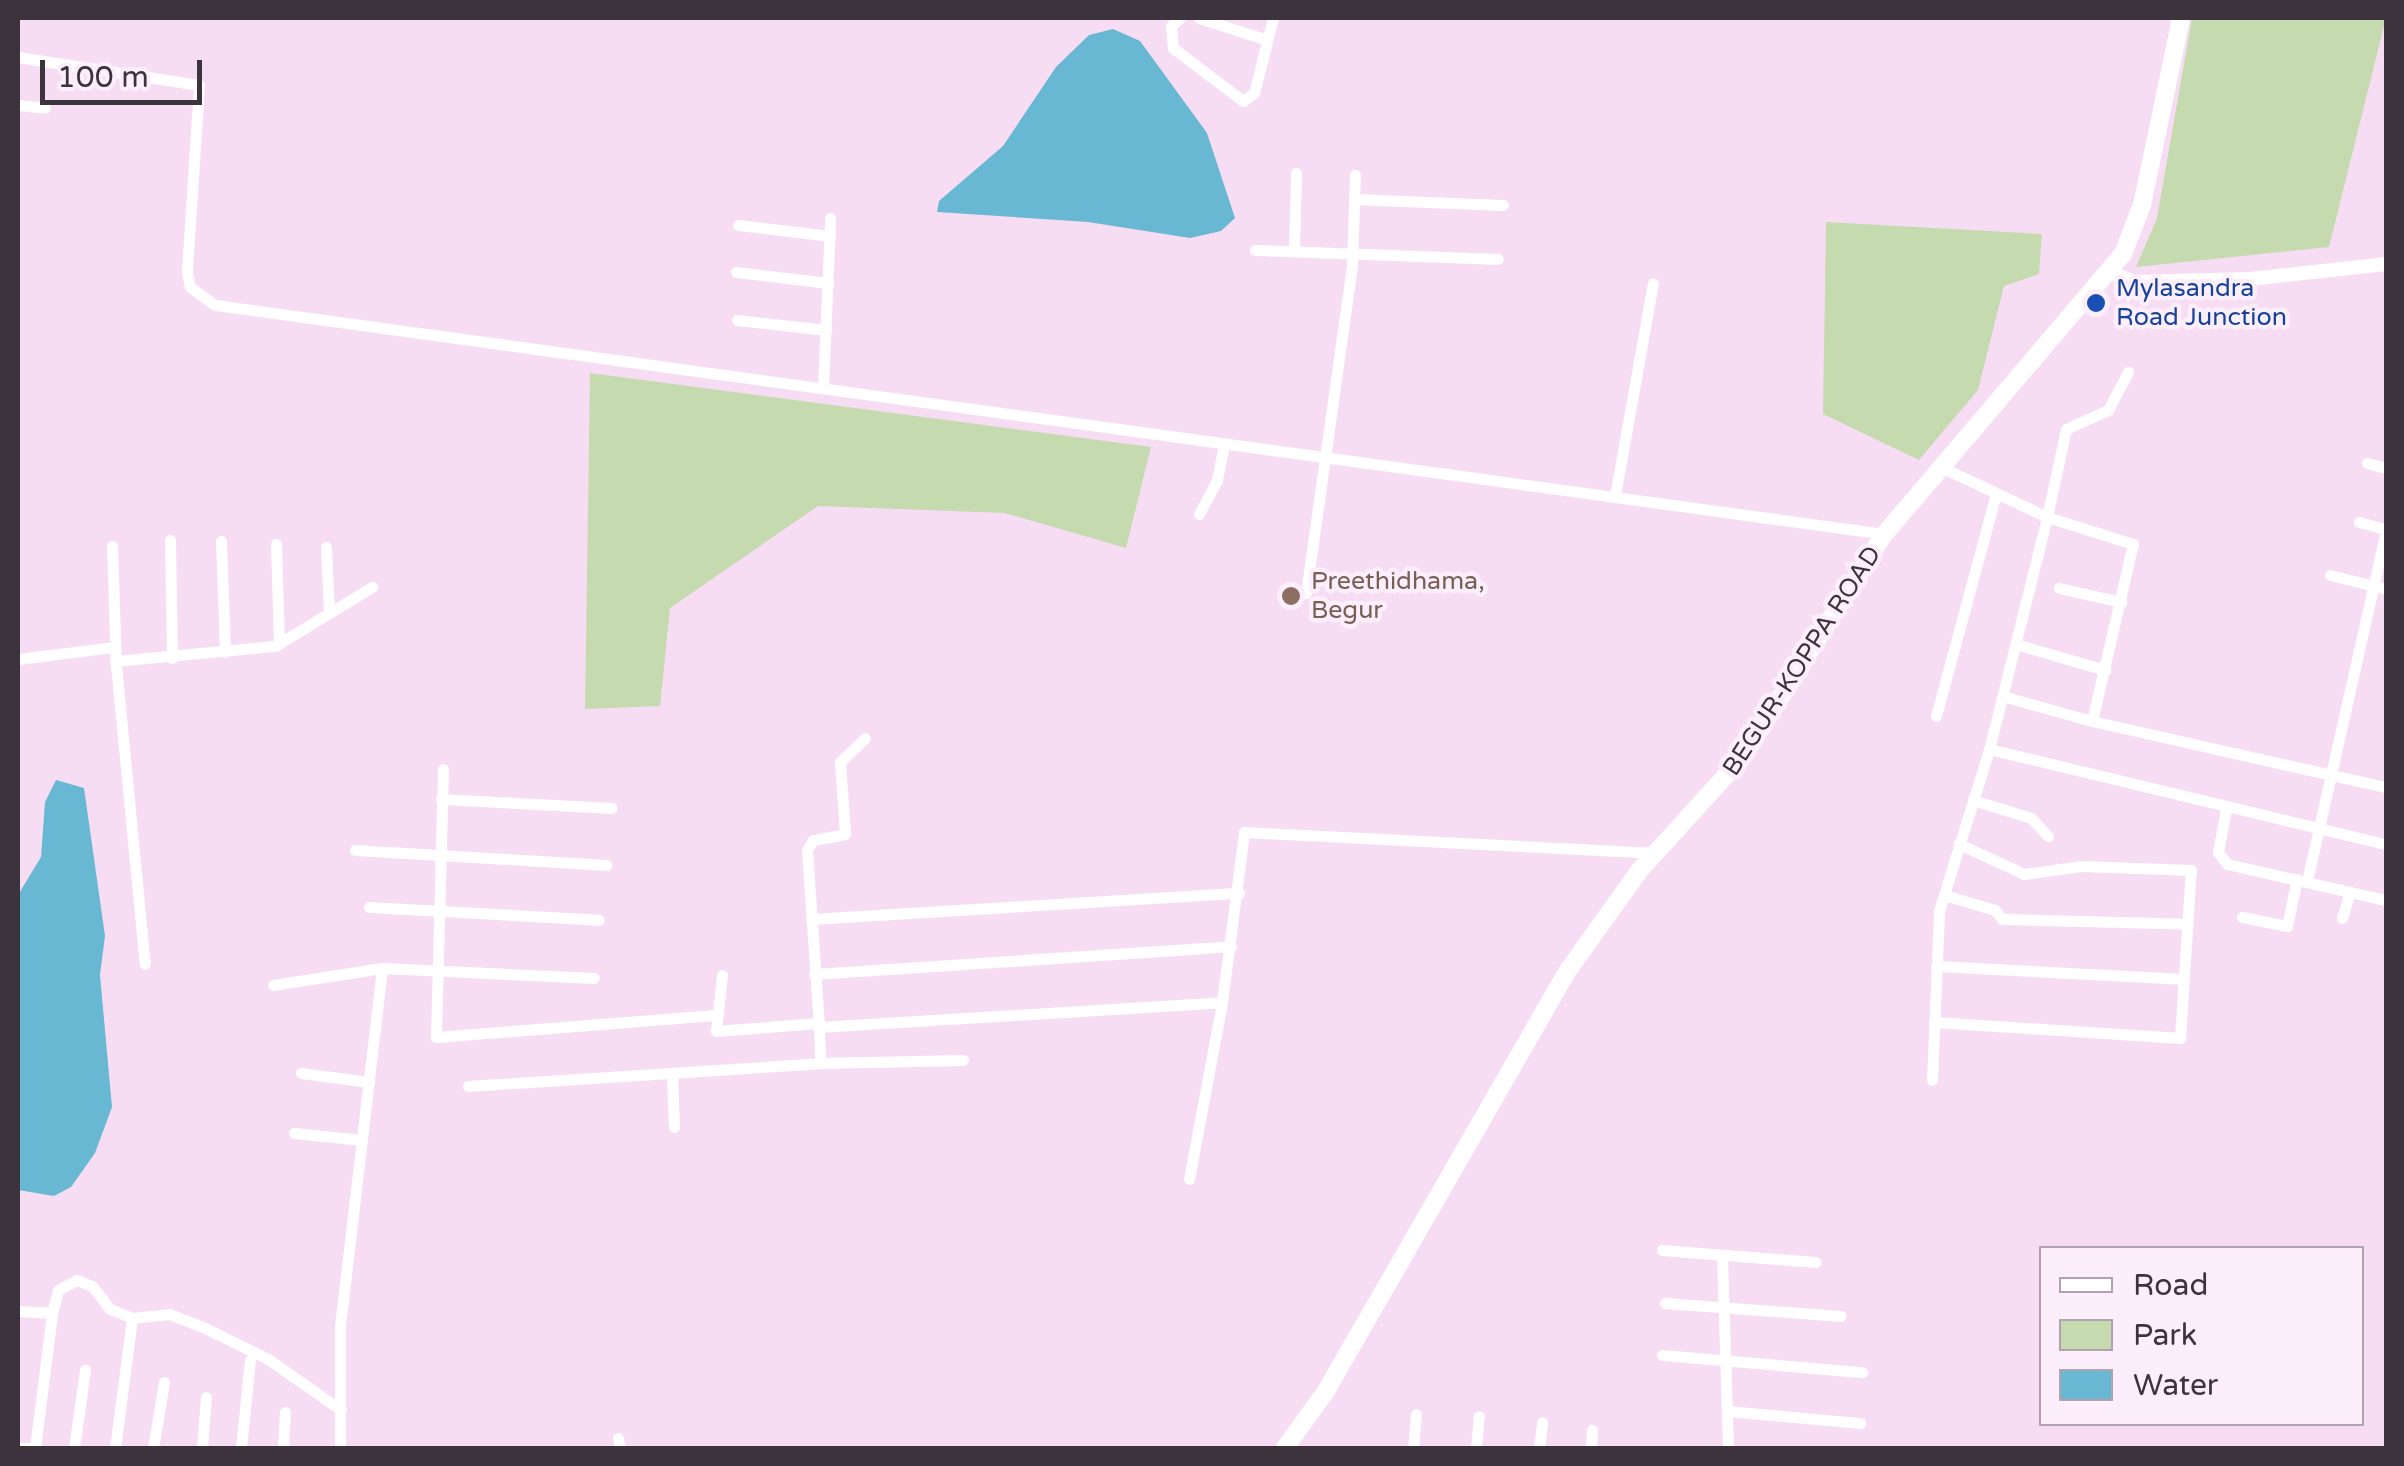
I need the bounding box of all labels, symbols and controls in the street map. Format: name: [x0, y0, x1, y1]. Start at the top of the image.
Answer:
scale bar: [45, 40, 208, 102]
text: 100 m: [57, 59, 149, 96]
place label: Mylasandra Road Junction: [2116, 274, 2287, 333]
marker: Mylasandra Road Junction: [2085, 292, 2107, 314]
street label: BEGUR-KOPPA ROAD: [1716, 540, 1888, 782]
place label: Preethidhama, Begur: [1311, 567, 1485, 626]
marker: Preethidhama, Begur: [1280, 585, 1302, 607]
legend: [2039, 1246, 2364, 1426]
text: Road: [2133, 1267, 2208, 1304]
text: Park: [2133, 1317, 2197, 1354]
text: Water: [2133, 1367, 2218, 1404]

